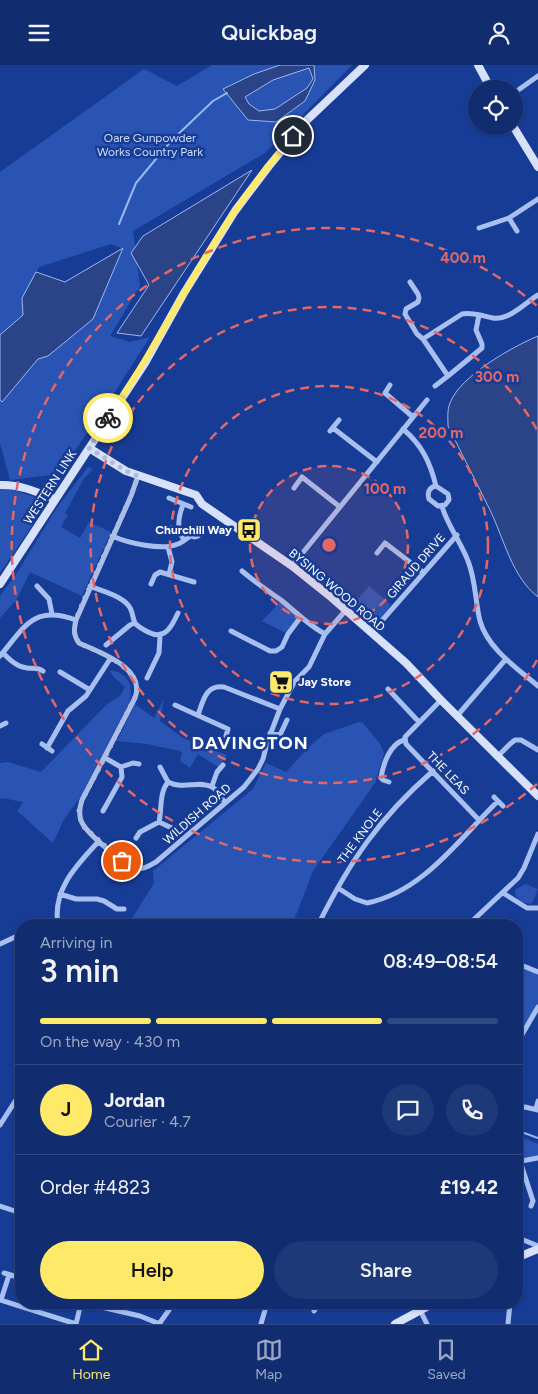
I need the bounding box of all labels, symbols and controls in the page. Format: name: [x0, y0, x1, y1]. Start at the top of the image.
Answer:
icon: menu: [25, 19, 53, 47]
text: Quickbag: [221, 19, 317, 46]
icon: person: [485, 19, 513, 47]
map controls: [468, 80, 523, 135]
button: locate: [468, 80, 523, 135]
pin: [272, 115, 314, 157]
icon: home: [279, 122, 307, 150]
park label: Oare Gunpowder Works Country Park: [97, 131, 203, 159]
text: 400 m: [440, 249, 486, 267]
text: 300 m: [475, 368, 519, 386]
courier: [83, 393, 133, 443]
icon: bike: [94, 404, 122, 432]
text: 200 m: [419, 424, 463, 442]
street label: WESTERN LINK: [21, 447, 80, 527]
text: 100 m: [364, 480, 406, 498]
bus stop icon: Churchill Way: [236, 517, 262, 543]
place label: Churchill Way: [155, 523, 232, 537]
street label: GIRAUD DRIVE: [384, 530, 448, 602]
centre of rings: [320, 536, 338, 554]
street label: BYSING WOOD ROAD: [286, 546, 388, 634]
supermarket icon: Jay Store: [268, 669, 294, 695]
place label: Jay Store: [298, 675, 351, 689]
district label: DAVINGTON: [191, 732, 309, 754]
street label: THE LEAS: [424, 749, 472, 797]
street label: WILDISH ROAD: [160, 781, 234, 847]
street label: THE KNOLE: [335, 806, 385, 866]
pin: [101, 840, 143, 882]
icon: bag: [108, 847, 136, 875]
text: Arriving in: [40, 933, 112, 952]
text: 08:49–08:54: [383, 950, 498, 973]
text: 3 min: [40, 952, 119, 990]
text: On the way · 430 m: [40, 1032, 180, 1051]
button: chat: [382, 1084, 434, 1136]
button: phone: [446, 1084, 498, 1136]
text: Jordan: [104, 1089, 165, 1112]
text: J: [61, 1098, 71, 1121]
text: Courier · 4.7: [104, 1112, 191, 1131]
text: Order #4823: [40, 1176, 150, 1199]
text: £19.42: [440, 1176, 498, 1199]
button: Help: [40, 1241, 264, 1299]
button: Share: [274, 1241, 498, 1299]
tab: Home: [72, 1336, 110, 1383]
tab: Map: [255, 1336, 283, 1383]
tab: Saved: [427, 1336, 466, 1383]

